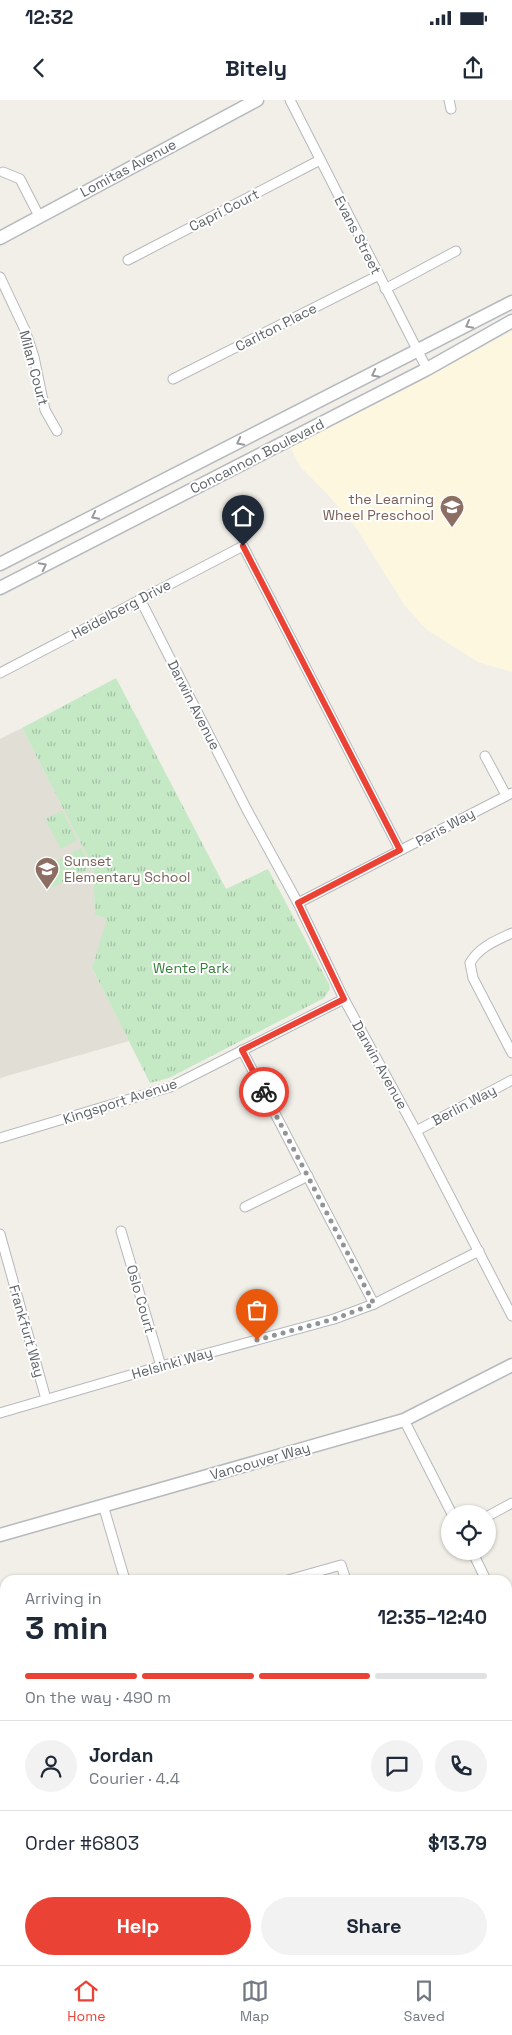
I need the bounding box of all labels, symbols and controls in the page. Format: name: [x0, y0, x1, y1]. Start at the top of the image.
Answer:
text: 12:32: [25, 5, 73, 30]
icon: back: [25, 54, 53, 82]
text: Bitely: [225, 54, 287, 82]
icon: share: [459, 54, 487, 82]
street label: Lomitas Avenue: [77, 135, 179, 201]
street label: Capri Court: [186, 185, 262, 235]
street label: Evans Street: [331, 193, 385, 277]
street label: Carlton Place: [232, 299, 320, 355]
one-way arrow: [465, 319, 474, 329]
street label: Milan Court: [15, 328, 53, 408]
one-way arrow: [371, 368, 380, 378]
street label: Concannon Boulevard: [187, 414, 327, 498]
one-way arrow: [236, 436, 245, 446]
place label: the Learning Wheel Preschool: [323, 490, 434, 524]
school or university icon: the Learning Wheel Preschool: [439, 494, 465, 528]
pin: [222, 495, 264, 546]
icon: home: [229, 502, 257, 530]
one-way arrow: [91, 510, 100, 520]
one-way arrow: [38, 562, 47, 572]
street label: Heidelberg Drive: [68, 575, 174, 643]
street label: Darwin Avenue: [164, 657, 224, 753]
street label: Paris Way: [412, 804, 478, 850]
place label: Sunset Elementary School: [64, 852, 190, 886]
school or university icon: Sunset Elementary School: [34, 856, 60, 890]
park label: Wente Park: [153, 959, 229, 977]
street label: Darwin Avenue: [348, 1017, 412, 1113]
courier: [239, 1067, 289, 1117]
street label: Kingsport Avenue: [61, 1074, 179, 1128]
icon: bike: [250, 1078, 278, 1106]
street label: Berlin Way: [429, 1081, 499, 1129]
street label: Oslo Court: [123, 1263, 159, 1335]
street label: Frankfurt Way: [5, 1283, 49, 1379]
pin: [236, 1289, 278, 1340]
icon: bag: [243, 1296, 271, 1324]
street label: Helsinki Way: [129, 1343, 215, 1383]
street label: Vancouver Way: [208, 1438, 312, 1484]
map controls: [441, 1505, 496, 1560]
button: locate: [441, 1505, 496, 1560]
text: Arriving in: [25, 1588, 102, 1609]
text: 12:35–12:40: [377, 1605, 487, 1630]
text: 3 min: [25, 1608, 108, 1648]
text: On the way · 490 m: [25, 1687, 171, 1708]
button: person: [25, 1740, 77, 1792]
button: chat: [371, 1740, 423, 1792]
button: phone: [435, 1740, 487, 1792]
text: Jordan: [89, 1743, 154, 1768]
text: Courier · 4.4: [89, 1768, 180, 1789]
text: Order #6803: [25, 1831, 139, 1856]
text: $13.79: [428, 1831, 487, 1856]
button: Help: [25, 1897, 251, 1955]
button: Share: [261, 1897, 487, 1955]
tab: Home: [67, 1977, 105, 2025]
tab: Map: [240, 1977, 269, 2025]
tab: Saved: [404, 1977, 445, 2025]

